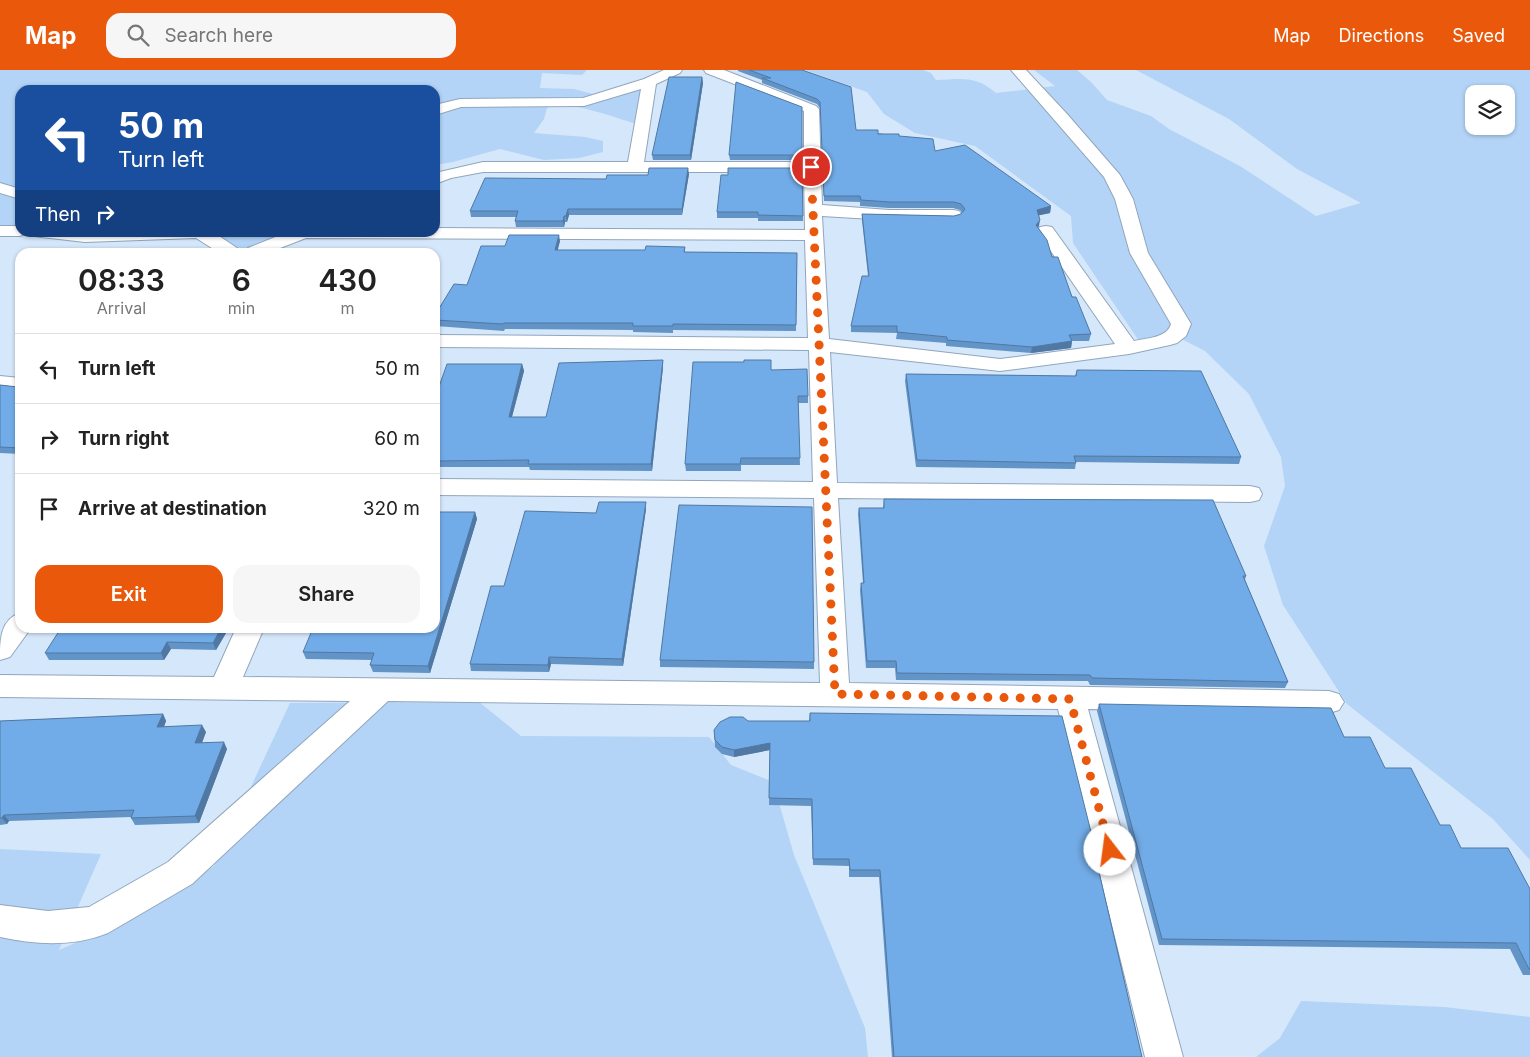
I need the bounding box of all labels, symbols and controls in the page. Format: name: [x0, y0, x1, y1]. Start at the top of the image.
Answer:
search box: [106, 13, 456, 58]
text: Map: [25, 21, 76, 50]
icon: search: [124, 21, 152, 49]
text: Search here: [164, 24, 273, 47]
text: Map: [1273, 25, 1311, 46]
text: Directions: [1339, 25, 1424, 46]
text: Saved: [1452, 25, 1505, 46]
map controls: [1465, 85, 1515, 135]
button: layers: [1465, 85, 1515, 135]
text: 50 m: [118, 104, 204, 146]
icon: left: [35, 105, 100, 170]
text: Turn left: [118, 146, 204, 172]
pin: [790, 146, 832, 188]
icon: arrive: [797, 153, 825, 181]
icon: right: [91, 200, 119, 228]
text: Then: [35, 203, 81, 226]
text: 08:33: [78, 262, 165, 298]
text: 6: [232, 262, 251, 298]
text: 430: [318, 262, 377, 298]
text: Arrival: [97, 298, 146, 318]
text: min: [228, 298, 255, 318]
text: m: [341, 298, 355, 318]
icon: left: [35, 355, 63, 383]
text: Turn left: [78, 357, 156, 380]
text: 50 m: [374, 357, 420, 380]
icon: right: [35, 425, 63, 453]
text: Turn right: [78, 427, 169, 450]
text: 60 m: [374, 427, 420, 450]
icon: arrive: [35, 495, 63, 523]
text: Arrive at destination: [78, 497, 267, 520]
text: 320 m: [363, 497, 420, 520]
button: Exit: [35, 565, 223, 623]
button: Share: [233, 565, 420, 623]
position arrow: [1083, 823, 1135, 875]

